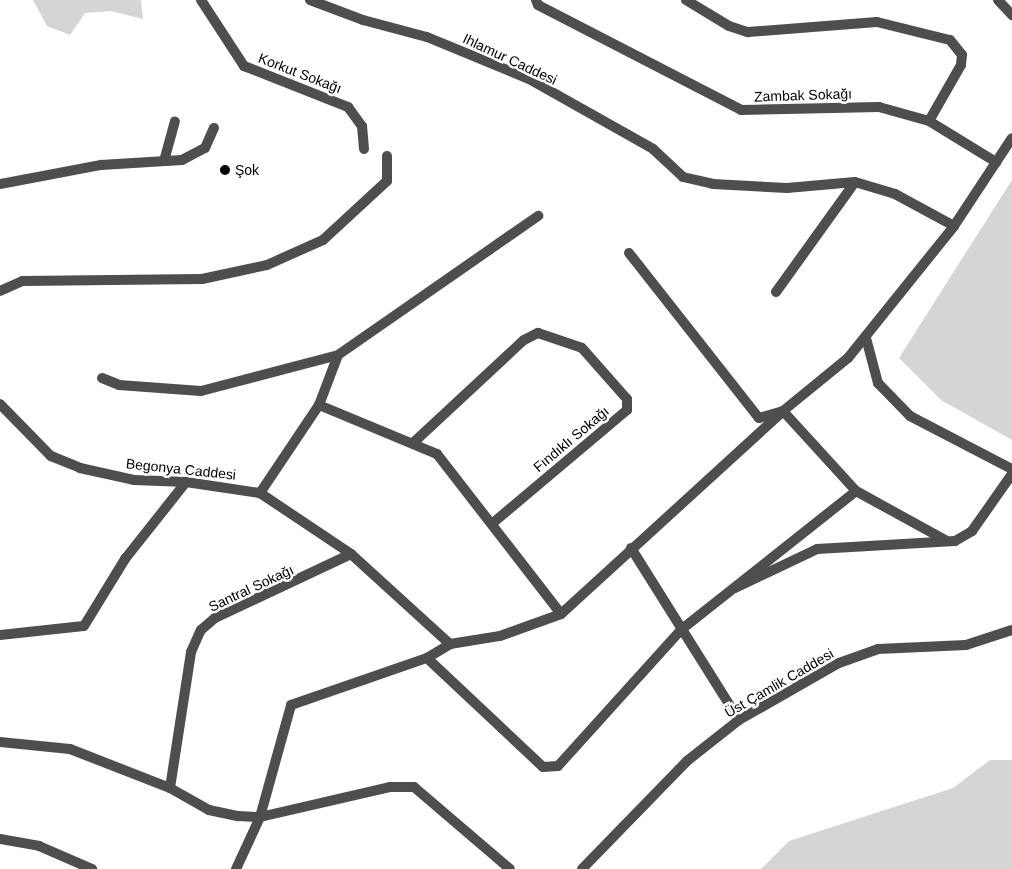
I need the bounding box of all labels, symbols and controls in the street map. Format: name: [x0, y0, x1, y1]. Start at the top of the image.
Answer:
street label: Ihlamur Caddesi: [460, 30, 560, 88]
street label: Korkut Sokağı: [256, 49, 344, 97]
street label: Zambak Sokağı: [754, 85, 852, 105]
place label: Şok: [235, 162, 259, 178]
marker: Şok: [219, 164, 231, 176]
street label: Fındıklı Sokağı: [530, 403, 612, 475]
street label: Begonya Caddesi: [125, 455, 237, 483]
street label: Santral Sokağı: [206, 561, 296, 615]
street label: Üst Çamlik Caddesi: [722, 645, 836, 721]

